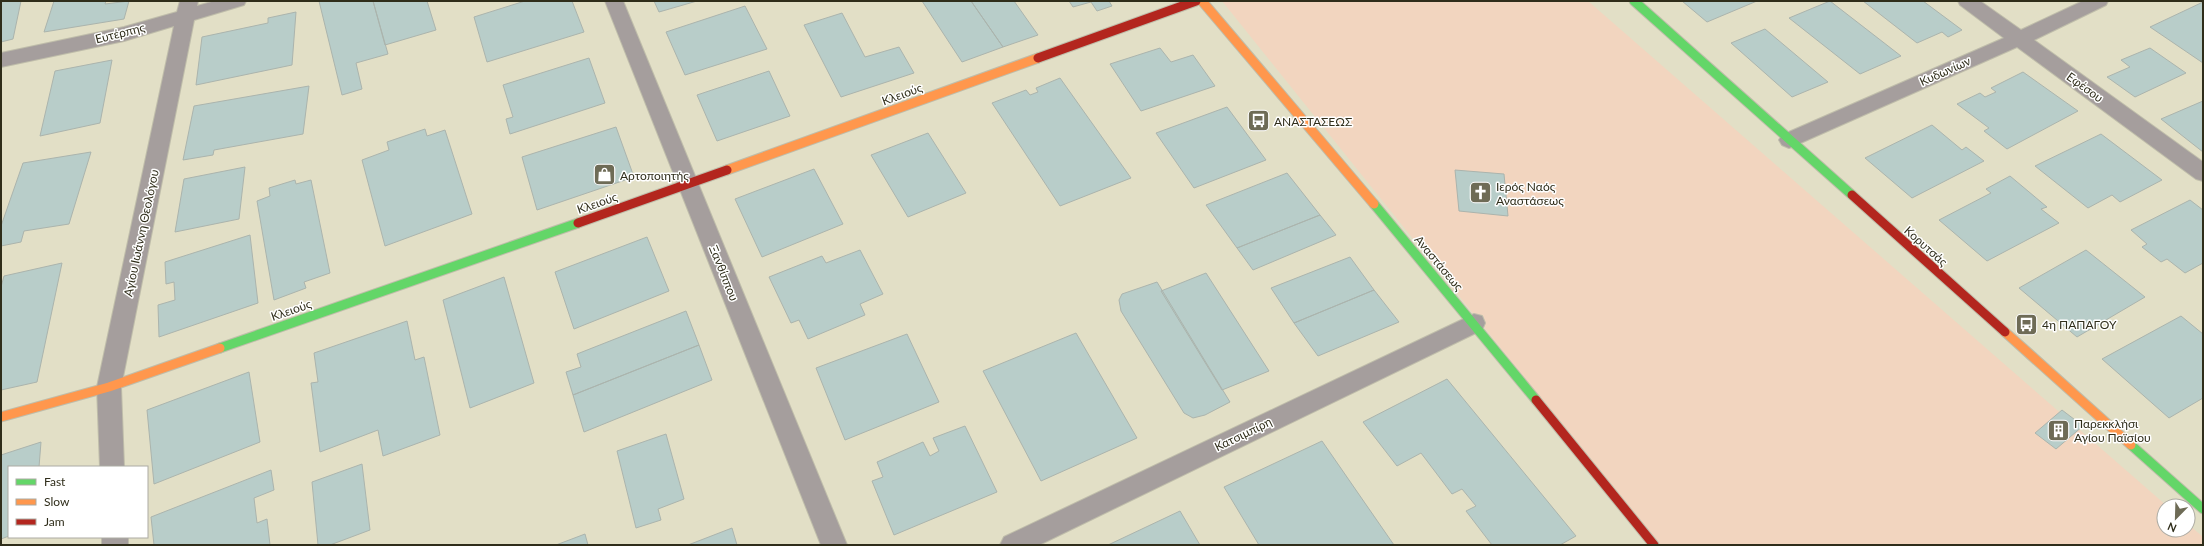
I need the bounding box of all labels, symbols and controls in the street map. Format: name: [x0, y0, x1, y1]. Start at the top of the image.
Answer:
street label: Ευτέρπης: [94, 19, 147, 46]
street label: Κυδωνίων: [1917, 53, 1973, 89]
street label: Εφέσου: [2064, 69, 2106, 105]
street label: Κλειούς: [880, 80, 925, 108]
bus stop icon: ΑΝΑΣΤΑΣΕΩΣ: [1246, 108, 1272, 134]
place label: ΑΝΑΣΤΑΣΕΩΣ: [1274, 114, 1352, 129]
shop icon: Αρτοποιητής: [592, 162, 618, 188]
street label: Αγίου Ιωάννη Θεολόγου: [120, 168, 162, 298]
place label: Αρτοποιητής: [620, 168, 689, 183]
place label: Ιερός Ναός Αναστάσεως: [1496, 179, 1564, 208]
church icon: Ιερός Ναός Αναστάσεως: [1468, 180, 1494, 206]
street label: Κλειούς: [575, 189, 620, 217]
street label: Κορυτσάς: [1901, 223, 1951, 270]
street label: Αναστάσεως: [1411, 232, 1467, 294]
street label: Ξανθίππου: [706, 243, 742, 303]
street label: Κλειούς: [269, 296, 314, 324]
bus stop icon: 4η ΠΑΠΑΓΟΥ: [2013, 311, 2039, 337]
place label: 4η ΠΑΠΑΓΟΥ: [2042, 317, 2117, 332]
street label: Κατσιμπίρη: [1212, 414, 1274, 454]
place label: Παρεκκλήσι Αγίου Παϊσίου: [2074, 416, 2151, 445]
building icon: Παρεκκλήσι Αγίου Παϊσίου: [2046, 417, 2072, 443]
legend: [8, 466, 148, 538]
text: Fast: [44, 474, 66, 489]
text: Slow: [44, 494, 70, 509]
north arrow: [2156, 498, 2196, 538]
text: Jam: [44, 514, 65, 529]
text: N: [2165, 520, 2178, 535]

